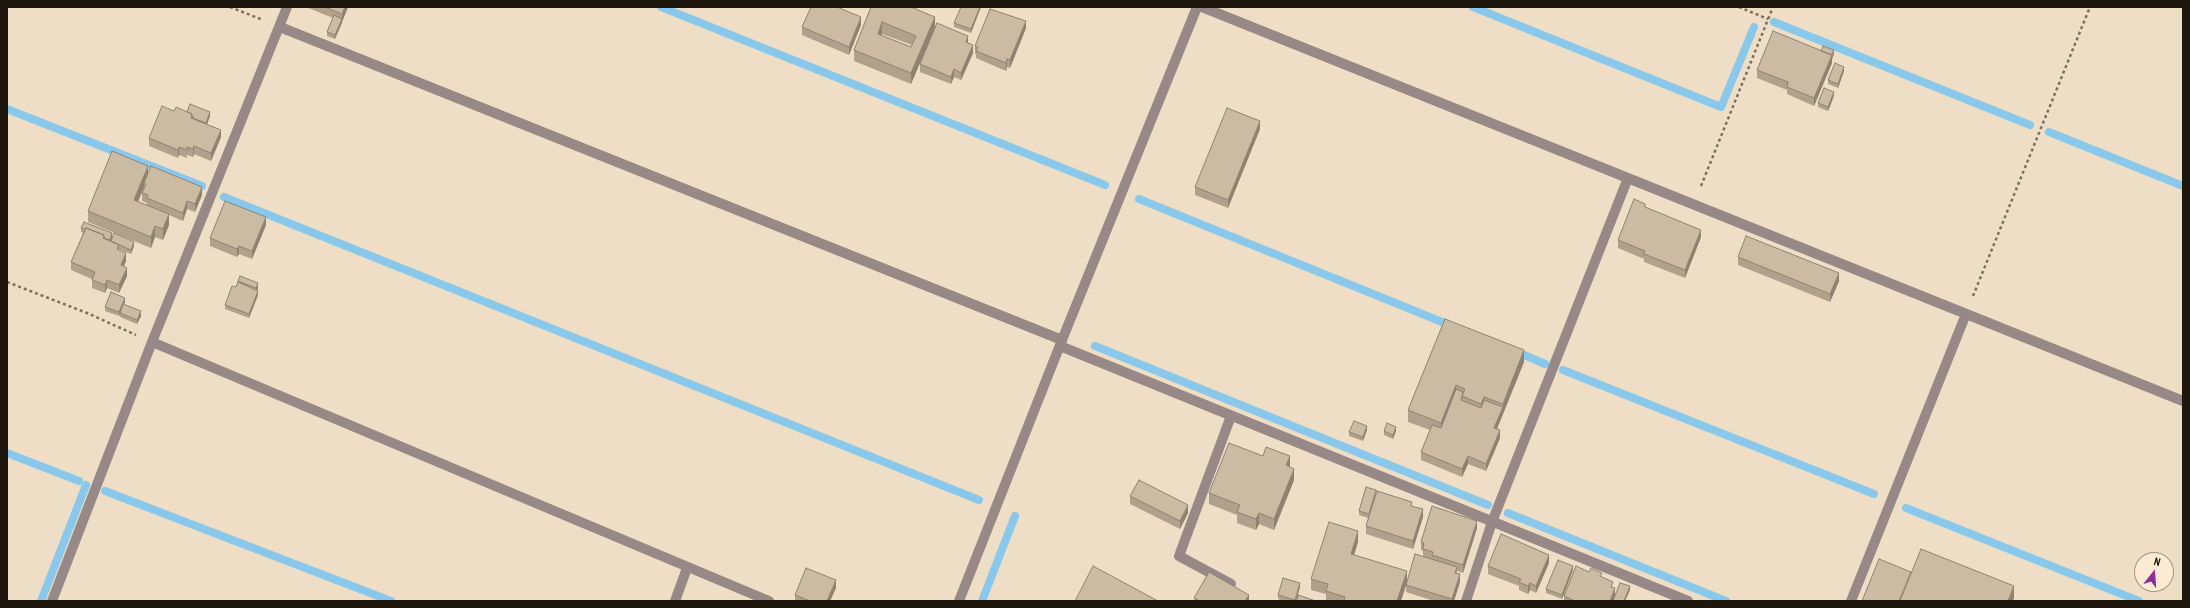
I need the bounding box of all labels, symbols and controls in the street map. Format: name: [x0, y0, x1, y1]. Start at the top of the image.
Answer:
north arrow: [2134, 552, 2174, 592]
text: N: [2152, 554, 2162, 569]

